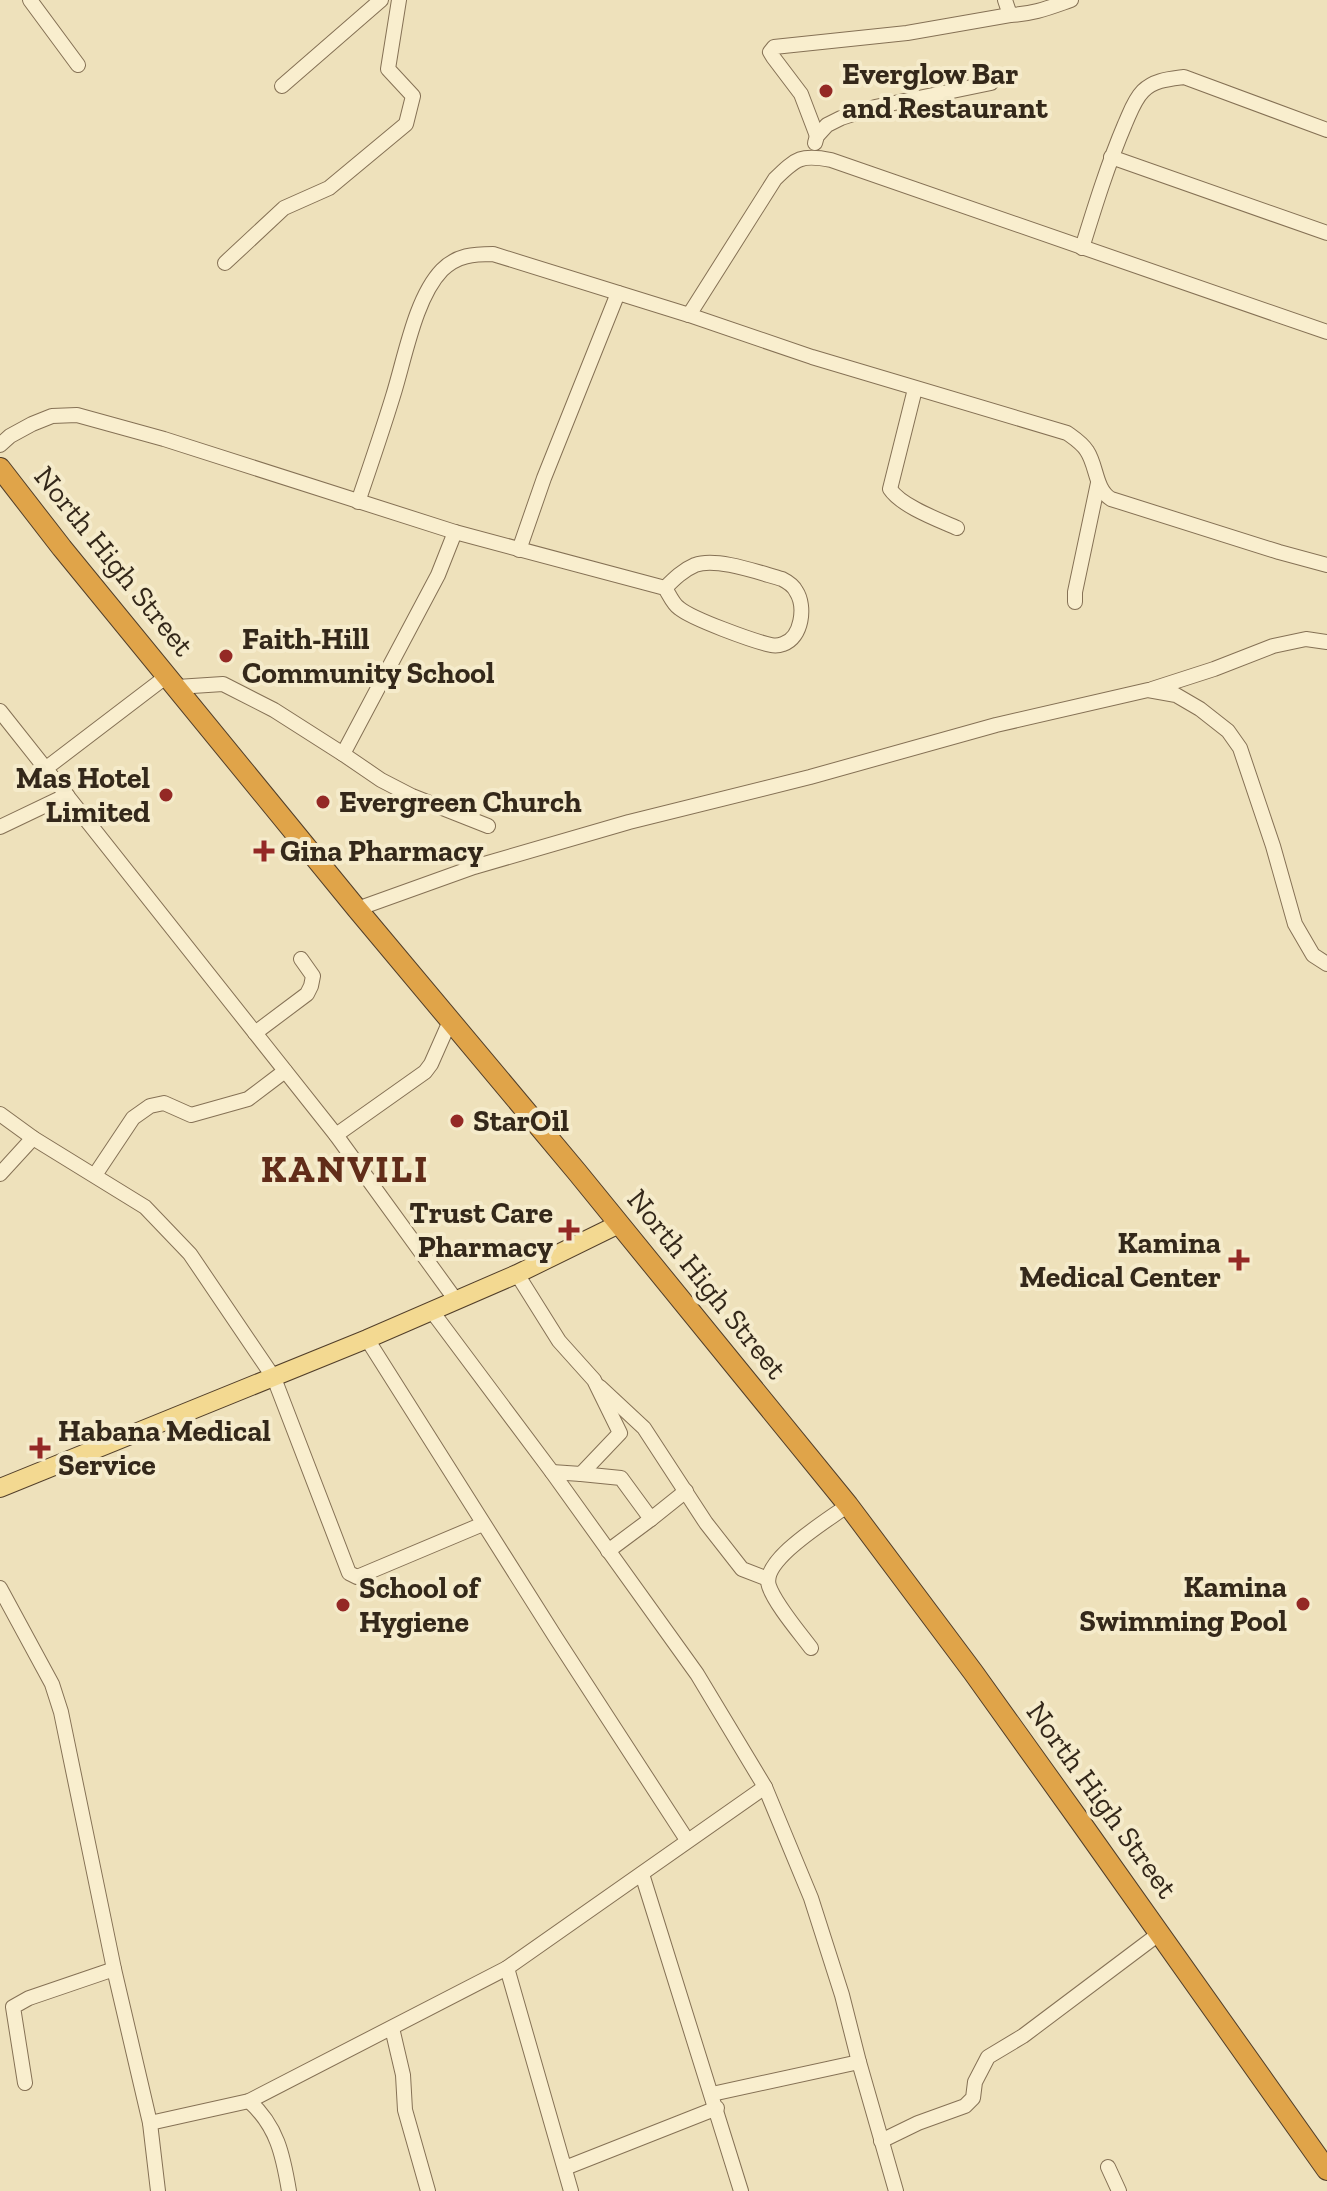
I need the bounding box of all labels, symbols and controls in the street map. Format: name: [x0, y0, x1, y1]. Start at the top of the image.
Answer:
place label: Everglow Bar and Restaurant: [842, 56, 1049, 126]
marker: Everglow Bar and Restaurant: [817, 82, 835, 100]
street label: North High Street: [26, 459, 202, 663]
place label: Faith-Hill Community School: [242, 621, 495, 691]
marker: Faith-Hill Community School: [217, 647, 235, 665]
place label: Mas Hotel Limited: [16, 760, 150, 830]
place label: Evergreen Church: [339, 784, 582, 820]
marker: Mas Hotel Limited: [157, 786, 175, 804]
marker: Evergreen Church: [314, 793, 332, 811]
place label: Gina Pharmacy: [280, 833, 483, 869]
marker: Gina Pharmacy: [255, 842, 273, 860]
place label: StarOil: [473, 1103, 569, 1139]
marker: StarOil: [448, 1112, 466, 1130]
district label: KANVILI: [261, 1146, 429, 1192]
street label: North High Street: [619, 1182, 795, 1386]
place label: Trust Care Pharmacy: [409, 1195, 553, 1265]
marker: Trust Care Pharmacy: [560, 1221, 578, 1239]
place label: Kamina Medical Center: [1019, 1225, 1221, 1295]
marker: Kamina Medical Center: [1228, 1249, 1250, 1271]
place label: Habana Medical Service: [58, 1413, 271, 1483]
marker: Habana Medical Service: [29, 1437, 51, 1459]
place label: Kamina Swimming Pool: [1079, 1569, 1287, 1639]
place label: School of Hygiene: [359, 1570, 481, 1640]
marker: Kamina Swimming Pool: [1294, 1595, 1312, 1613]
marker: School of Hygiene: [334, 1596, 352, 1614]
street label: North High Street: [1019, 1695, 1185, 1905]

